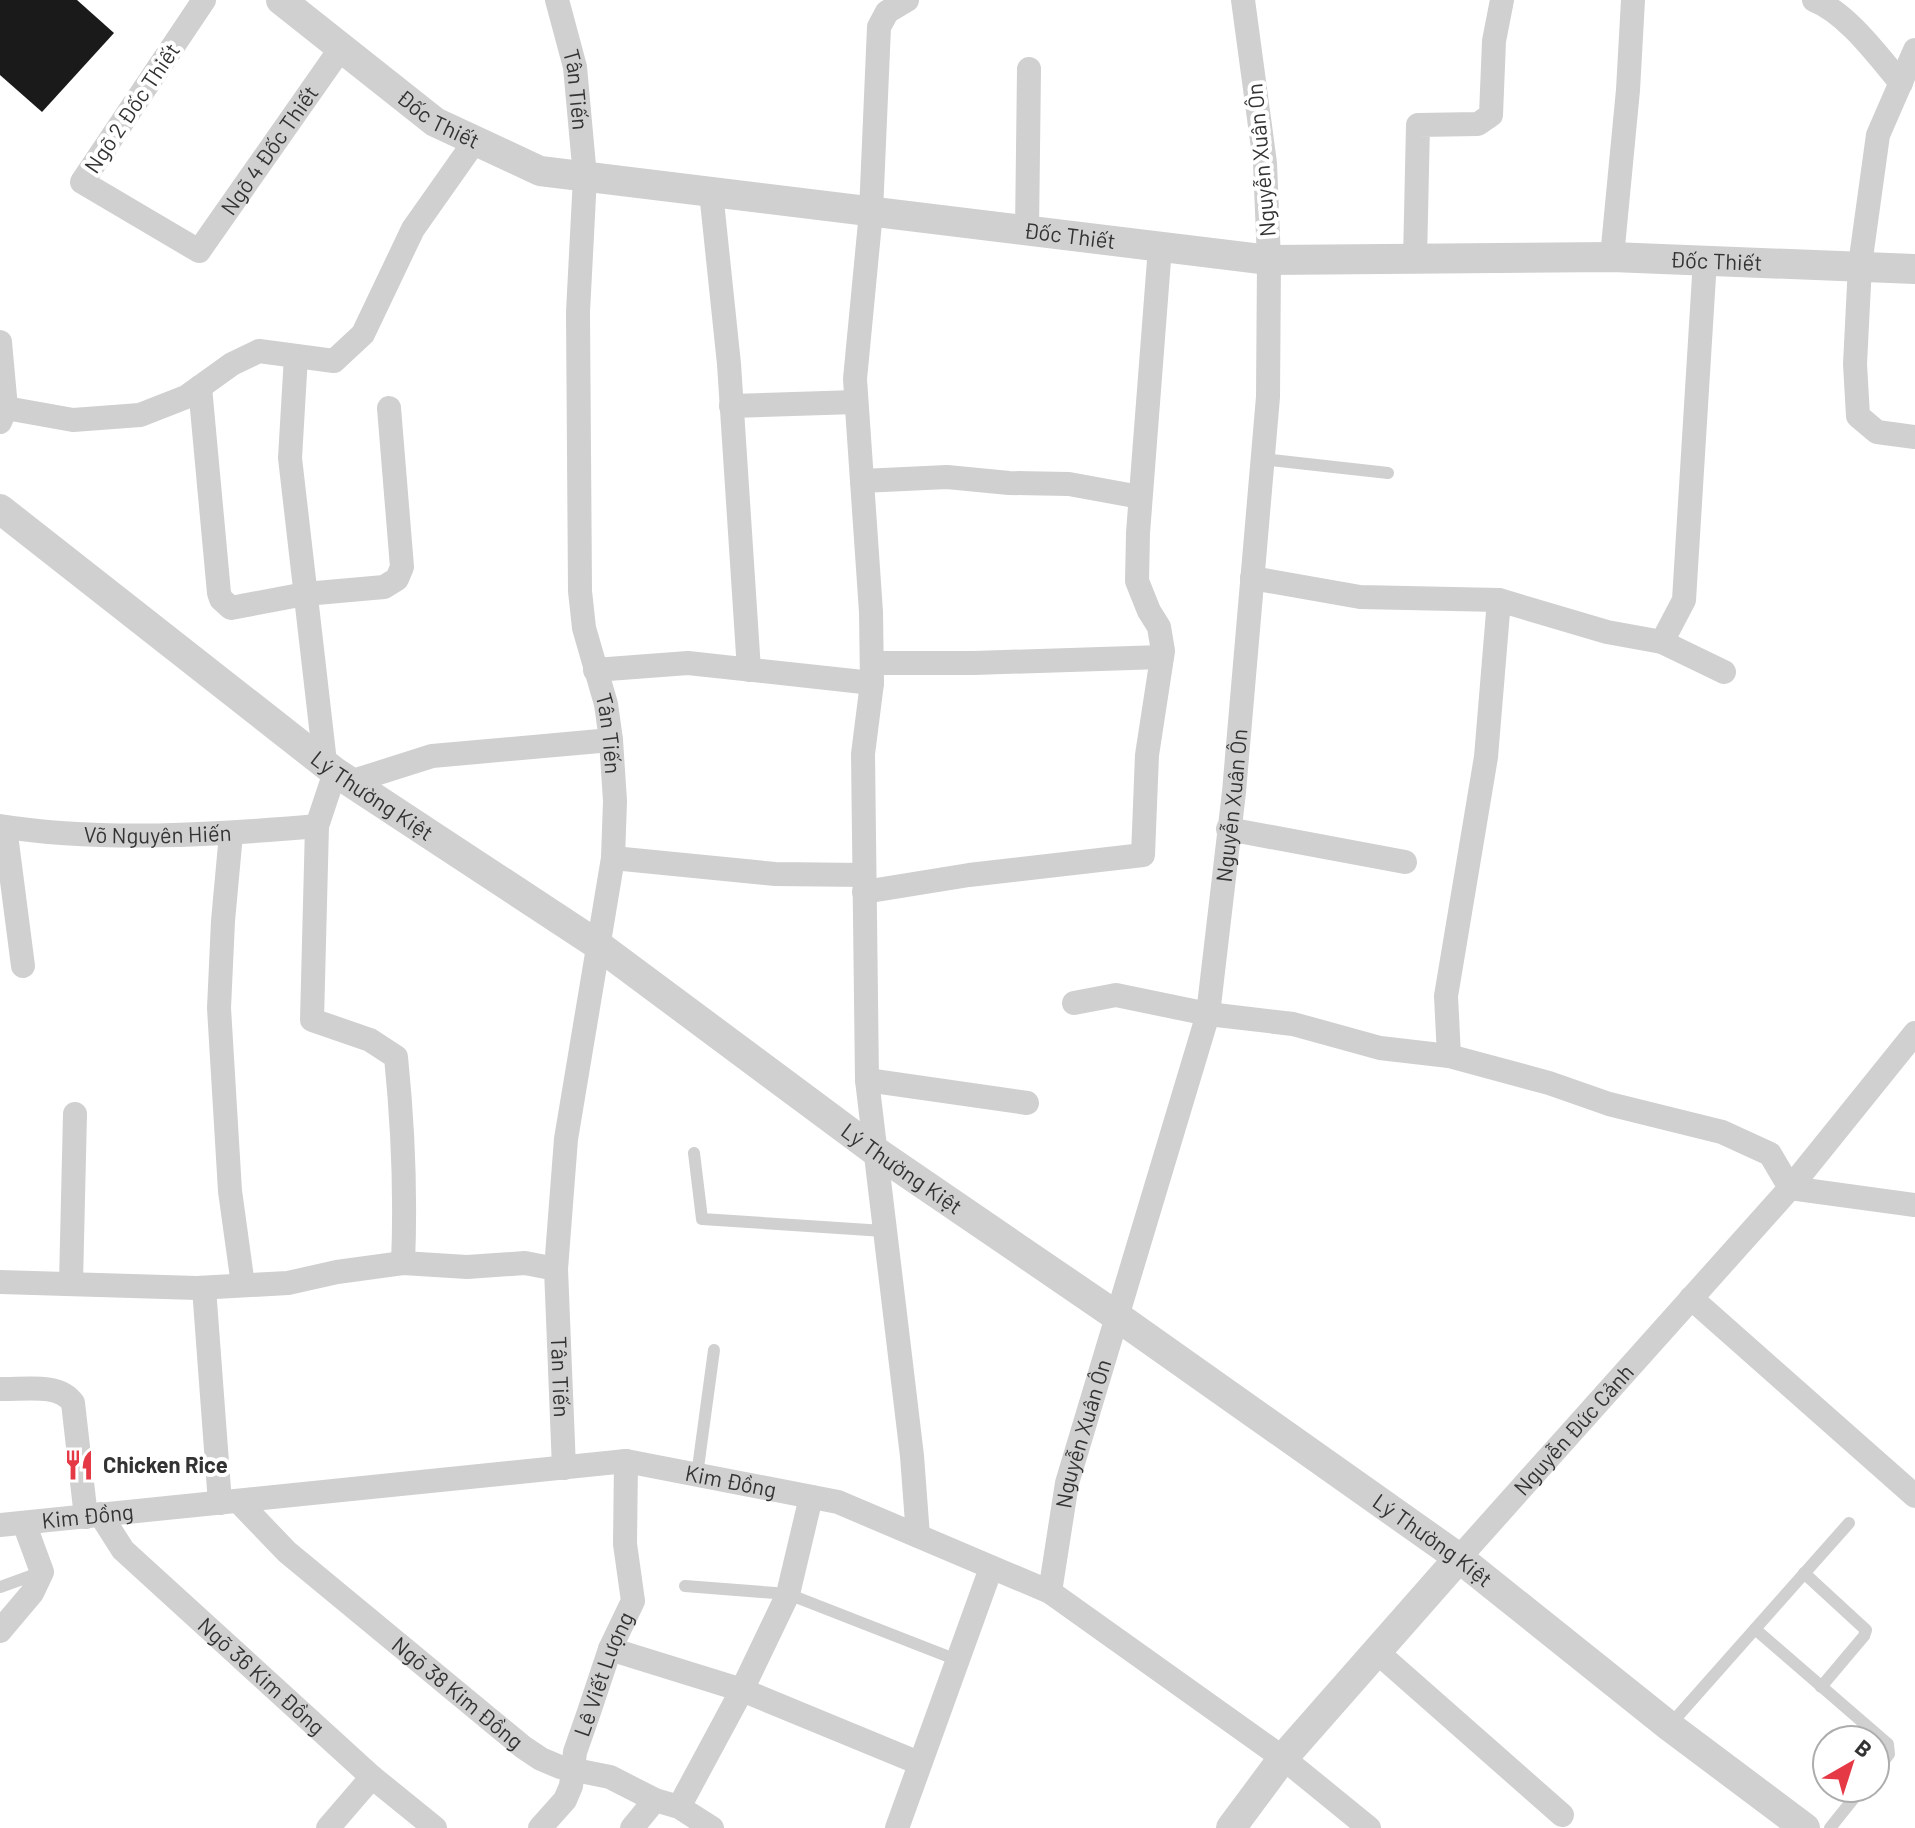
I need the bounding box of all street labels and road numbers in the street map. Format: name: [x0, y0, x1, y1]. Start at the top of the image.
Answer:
street label: Ngõ 2 Đốc Thiết: [78, 37, 184, 177]
street label: Tân Tiến: [559, 46, 595, 131]
street label: Ngõ 4 Đốc Thiết: [215, 80, 323, 219]
street label: Nguyễn Xuân Ôn: [1240, 82, 1280, 238]
street label: Đốc Thiết: [393, 83, 484, 153]
street label: Đốc Thiết: [1022, 216, 1117, 253]
street label: Đốc Thiết: [1670, 245, 1763, 275]
street label: Tân Tiến: [591, 690, 627, 775]
street label: Nguyễn Xuân Ôn: [1210, 728, 1251, 883]
street label: Lý Thường Kiệt: [307, 745, 439, 845]
street label: Võ Nguyên Hiến: [83, 819, 232, 848]
street label: Lý Thường Kiệt: [837, 1117, 968, 1219]
street label: Tân Tiến: [547, 1336, 576, 1418]
street label: Nguyễn Xuân Ôn: [1049, 1356, 1116, 1510]
street label: Nguyễn Đức Cảnh: [1508, 1358, 1638, 1500]
street label: Kim Đồng: [683, 1459, 779, 1502]
street label: Lý Thường Kiệt: [1368, 1487, 1498, 1592]
street label: Kim Đồng: [40, 1497, 135, 1533]
street label: Lê Viết Lượng: [568, 1607, 638, 1739]
street label: Ngõ 36 Kim Đồng: [193, 1611, 331, 1740]
street label: Ngõ 38 Kim Đồng: [387, 1630, 529, 1754]

